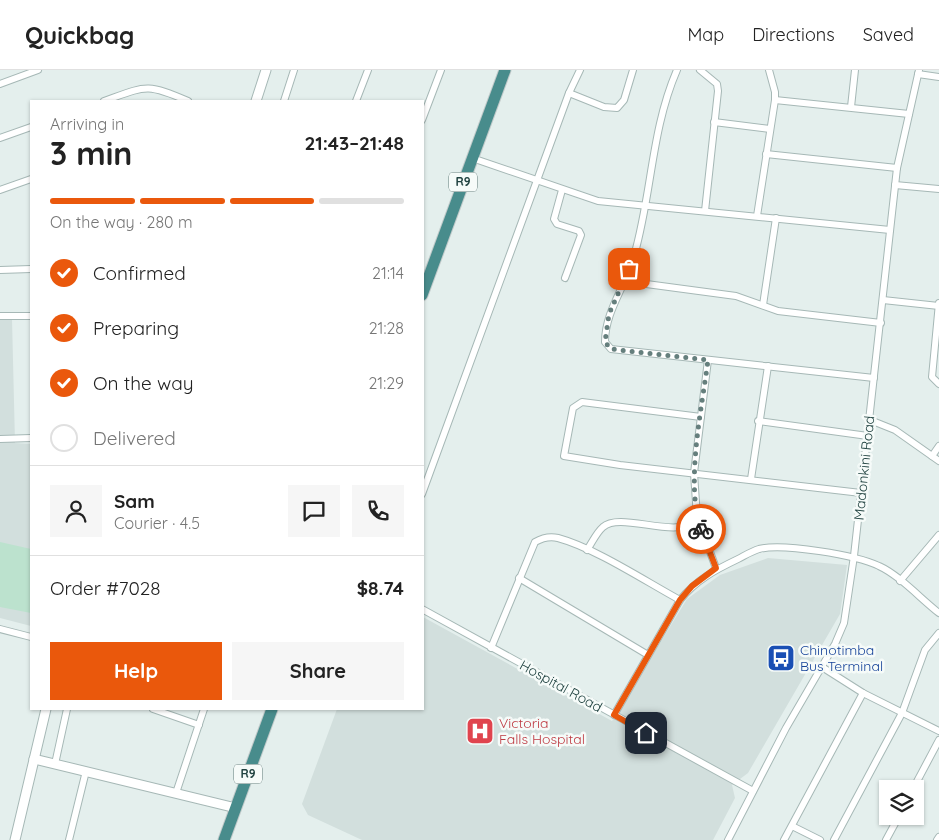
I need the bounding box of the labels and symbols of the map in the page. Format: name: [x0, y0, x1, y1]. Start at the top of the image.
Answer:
road number: R9: [449, 172, 477, 191]
pin: [608, 248, 650, 290]
street label: Madonkini Road: [850, 415, 878, 521]
courier: [676, 504, 726, 554]
place label: Chinotimba Bus Terminal: [800, 641, 883, 675]
bus stop icon: Chinotimba Bus Terminal: [766, 643, 796, 673]
street label: Hospital Road: [517, 656, 605, 716]
pin: [625, 712, 667, 754]
place label: Victoria Falls Hospital: [499, 714, 585, 748]
hospital icon: Victoria Falls Hospital: [465, 716, 495, 746]
road number: R9: [234, 764, 262, 784]

